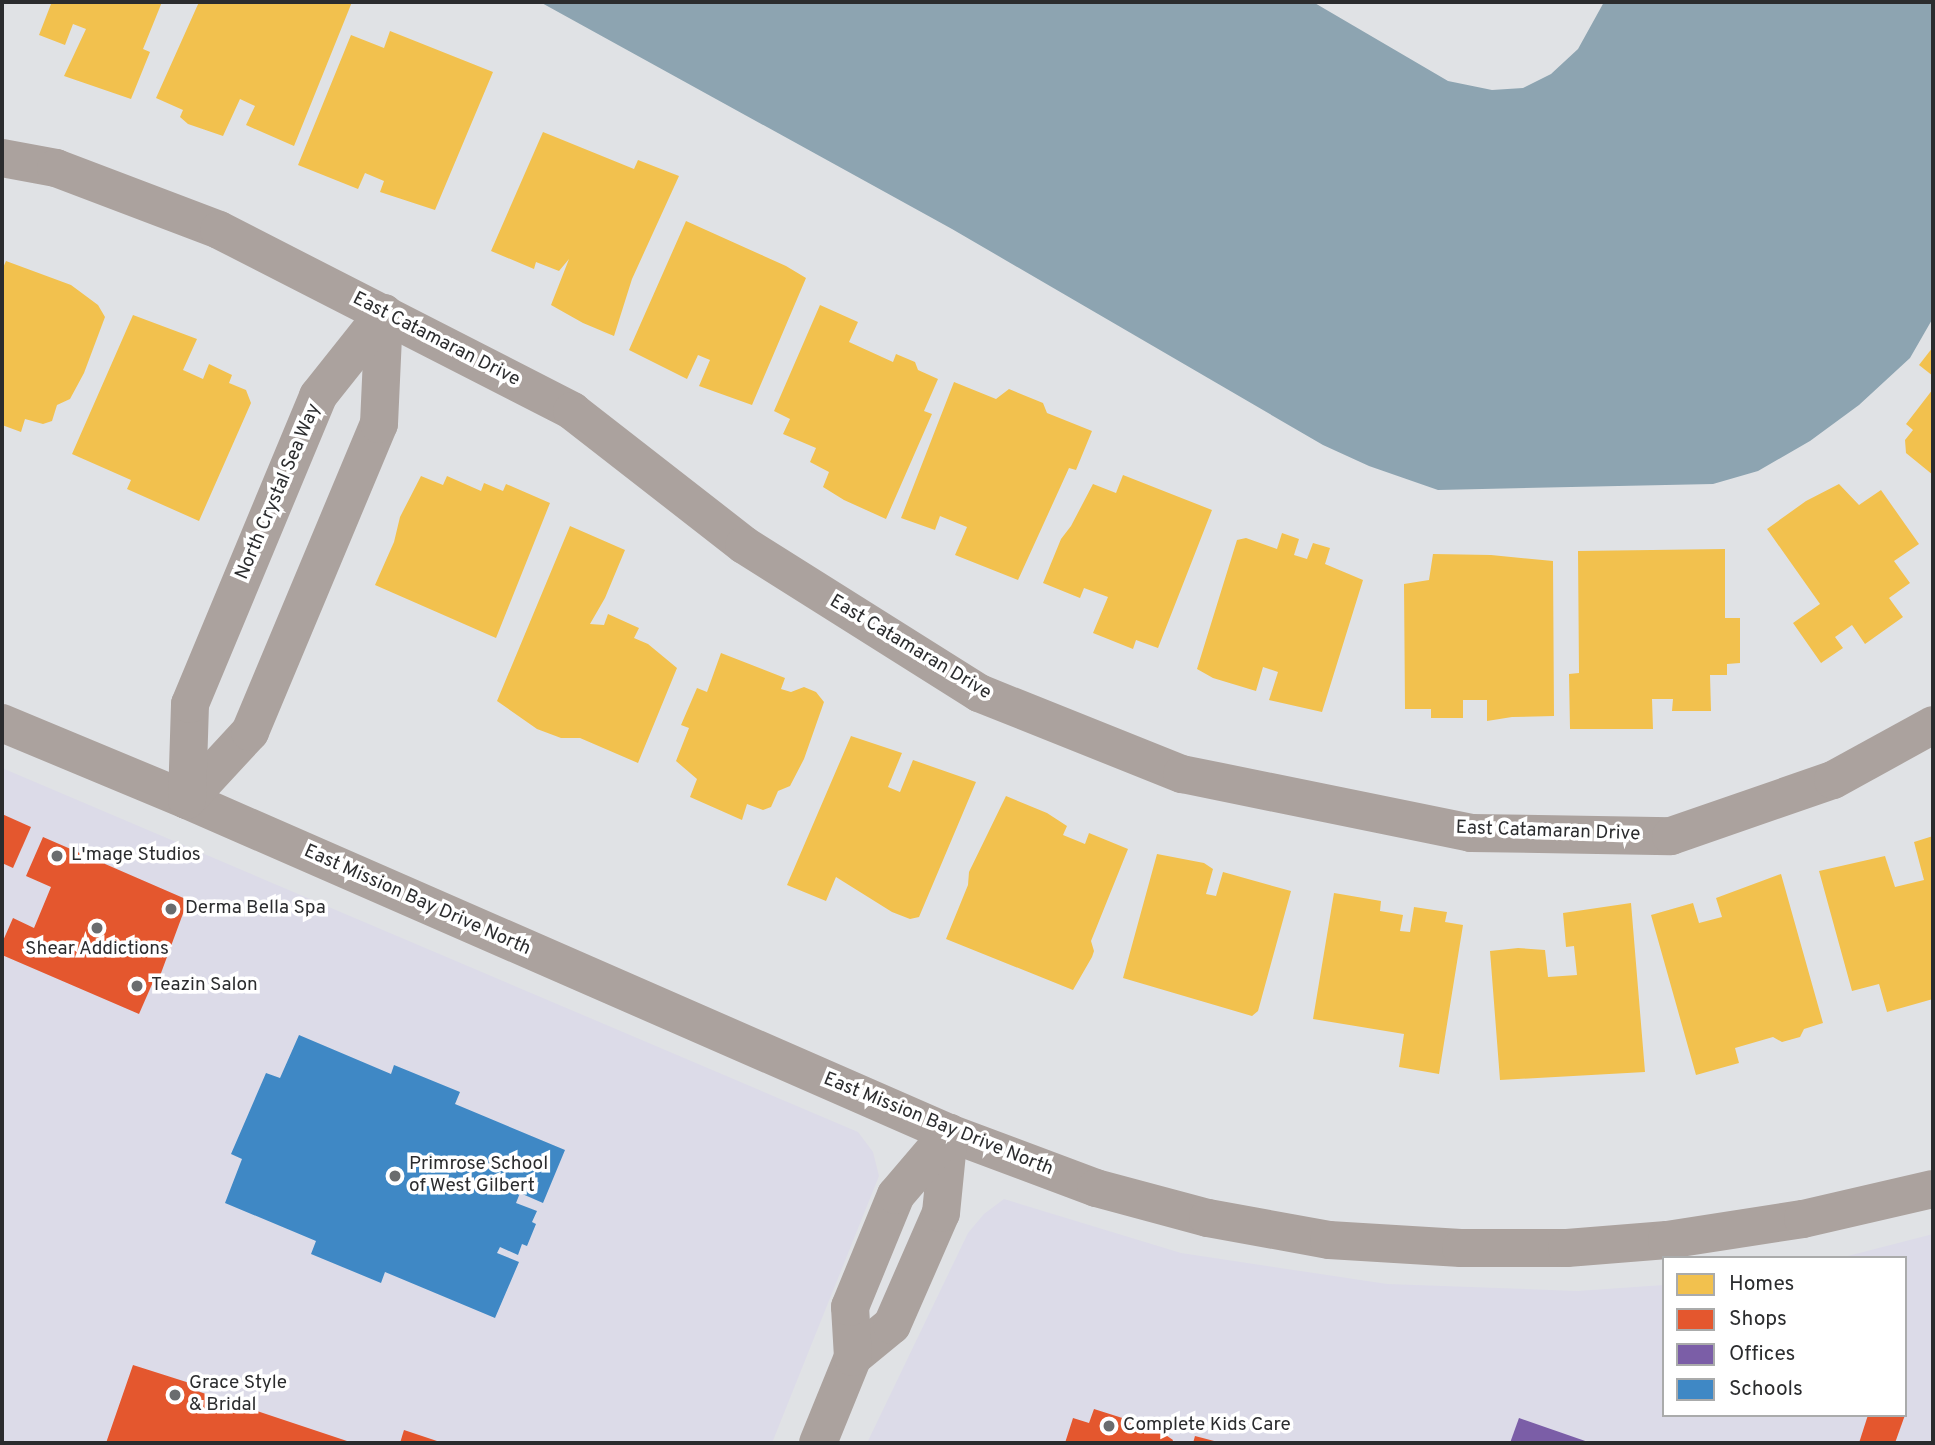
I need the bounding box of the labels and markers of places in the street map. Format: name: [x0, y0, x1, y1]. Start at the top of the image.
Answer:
place label: L'mage Studios: [71, 845, 201, 867]
marker: L'mage Studios: [49, 848, 65, 864]
place label: Derma Bella Spa: [185, 898, 326, 920]
marker: Derma Bella Spa: [163, 901, 179, 917]
marker: Shear Addictions: [89, 920, 105, 936]
place label: Shear Addictions: [25, 939, 169, 961]
place label: Teazin Salon: [151, 975, 258, 997]
marker: Teazin Salon: [129, 978, 145, 994]
place label: Primrose School of West Gilbert: [409, 1154, 548, 1198]
marker: Primrose School of West Gilbert: [387, 1168, 403, 1184]
place label: Grace Style & Bridal: [189, 1373, 287, 1417]
marker: Grace Style & Bridal: [167, 1387, 183, 1403]
place label: Complete Kids Care: [1123, 1415, 1291, 1437]
marker: Complete Kids Care: [1101, 1418, 1117, 1434]

